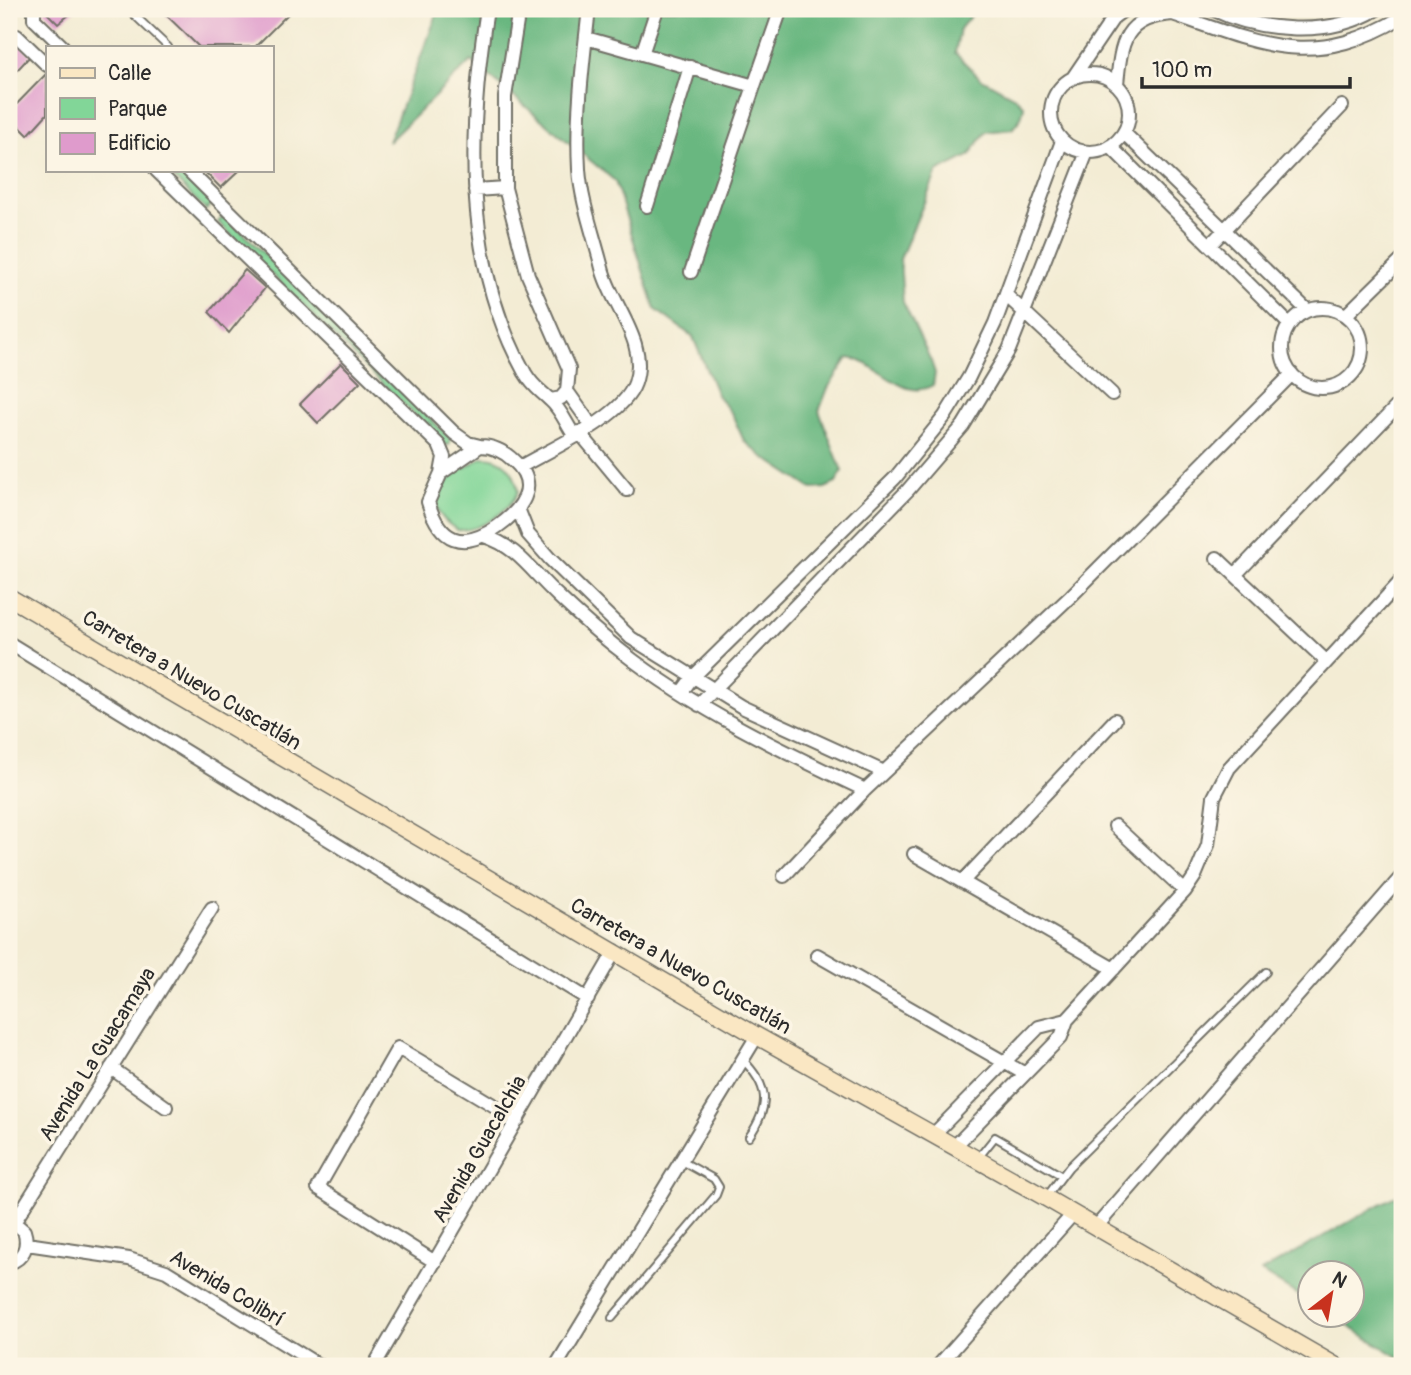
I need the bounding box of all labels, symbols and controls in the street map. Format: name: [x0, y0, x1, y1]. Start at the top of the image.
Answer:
legend: [46, 46, 273, 172]
scale bar: [1142, 46, 1350, 90]
text: 100 m: [1152, 57, 1212, 84]
text: Calle: [108, 60, 152, 87]
text: Parque: [108, 96, 167, 123]
text: Edificio: [108, 130, 171, 157]
street label: Carretera a Nuevo Cuscatlán: [77, 604, 306, 757]
street label: Carretera a Nuevo Cuscatlán: [565, 892, 796, 1041]
street label: Avenida La Guacamaya: [33, 962, 162, 1146]
street label: Avenida Guacalchia: [426, 1071, 533, 1228]
street label: Avenida Colibrí: [165, 1244, 289, 1333]
north arrow: [1296, 1260, 1366, 1330]
text: N: [1328, 1267, 1351, 1294]

